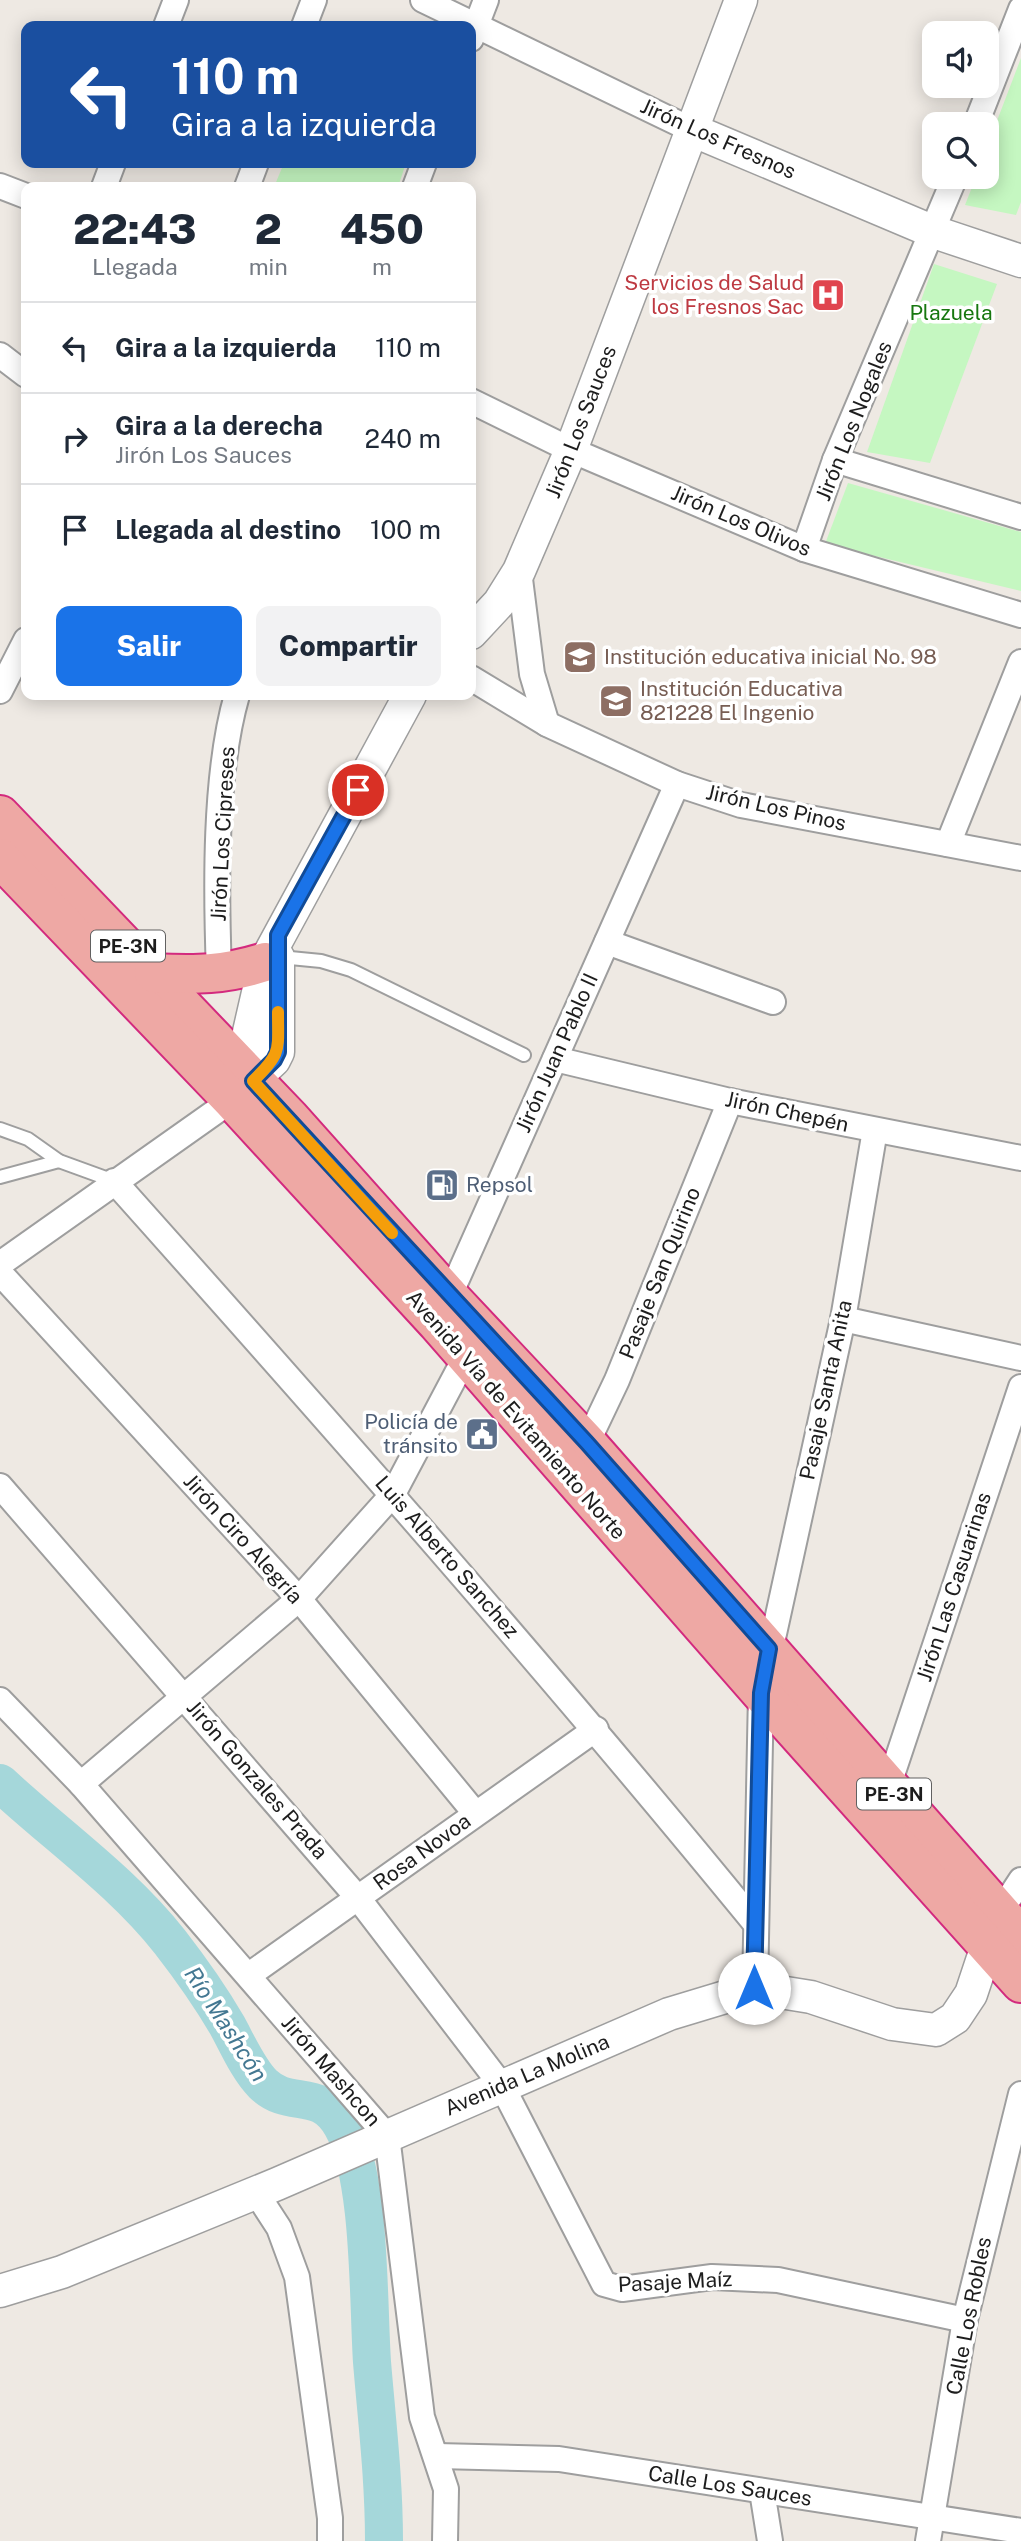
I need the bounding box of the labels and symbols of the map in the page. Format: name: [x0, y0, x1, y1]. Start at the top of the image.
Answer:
street label: Jirón Los Fresnos: [637, 93, 800, 184]
place label: Servicios de Salud los Fresnos Sac: [624, 270, 804, 319]
hospital icon: Servicios de Salud los Fresnos Sac: [809, 276, 847, 314]
park label: Plazuela: [909, 300, 993, 325]
street label: Jirón Los Nogales: [810, 337, 897, 504]
street label: Jirón Los Sauces: [540, 342, 621, 502]
street label: Jirón Los Olivos: [668, 480, 815, 561]
school or university icon: Institución educativa inicial No. 98: [561, 638, 599, 676]
place label: Institución educativa inicial No. 98: [604, 644, 937, 669]
place label: Institución Educativa 821228 El Ingenio: [640, 676, 843, 725]
school or university icon: Institución Educativa 821228 El Ingenio: [597, 682, 635, 720]
street label: Jirón Los Cipreses: [205, 746, 240, 922]
pin: [328, 760, 388, 820]
street label: Jirón Los Pinos: [704, 779, 849, 836]
road number: PE-3N: [91, 930, 165, 962]
street label: Jirón Juan Pablo II: [510, 969, 603, 1136]
street label: Jirón Chepén: [723, 1086, 851, 1137]
fuel station icon: Repsol: [423, 1166, 461, 1204]
place label: Repsol: [466, 1172, 533, 1197]
street label: Pasaje San Quirino: [614, 1183, 705, 1362]
street label: Avenida Vía de Evitamiento Norte: [401, 1285, 631, 1544]
street label: Pasaje Santa Anita: [794, 1298, 857, 1482]
place label: Policía de tránsito: [364, 1409, 458, 1458]
public building icon: Policía de tránsito: [463, 1415, 501, 1453]
street label: Jirón Ciro Alegría: [179, 1469, 308, 1609]
street label: Luis Alberto Sanchez: [370, 1471, 525, 1643]
street label: Jirón Las Casuarinas: [911, 1489, 996, 1685]
street label: Jirón Gonzales Prada: [182, 1695, 333, 1864]
road number: PE-3N: [857, 1778, 931, 1810]
street label: Rosa Novoa: [368, 1808, 475, 1895]
position arrow: [717, 1951, 791, 2025]
water label: Río Mashcón: [179, 1961, 274, 2086]
street label: Jirón Mashcon: [276, 2010, 386, 2131]
street label: Avenida La Molina: [441, 2029, 613, 2121]
street label: Calle Los Robles: [941, 2235, 996, 2397]
street label: Pasaje Maíz: [617, 2266, 733, 2297]
street label: Calle Los Sauces: [646, 2460, 814, 2511]

